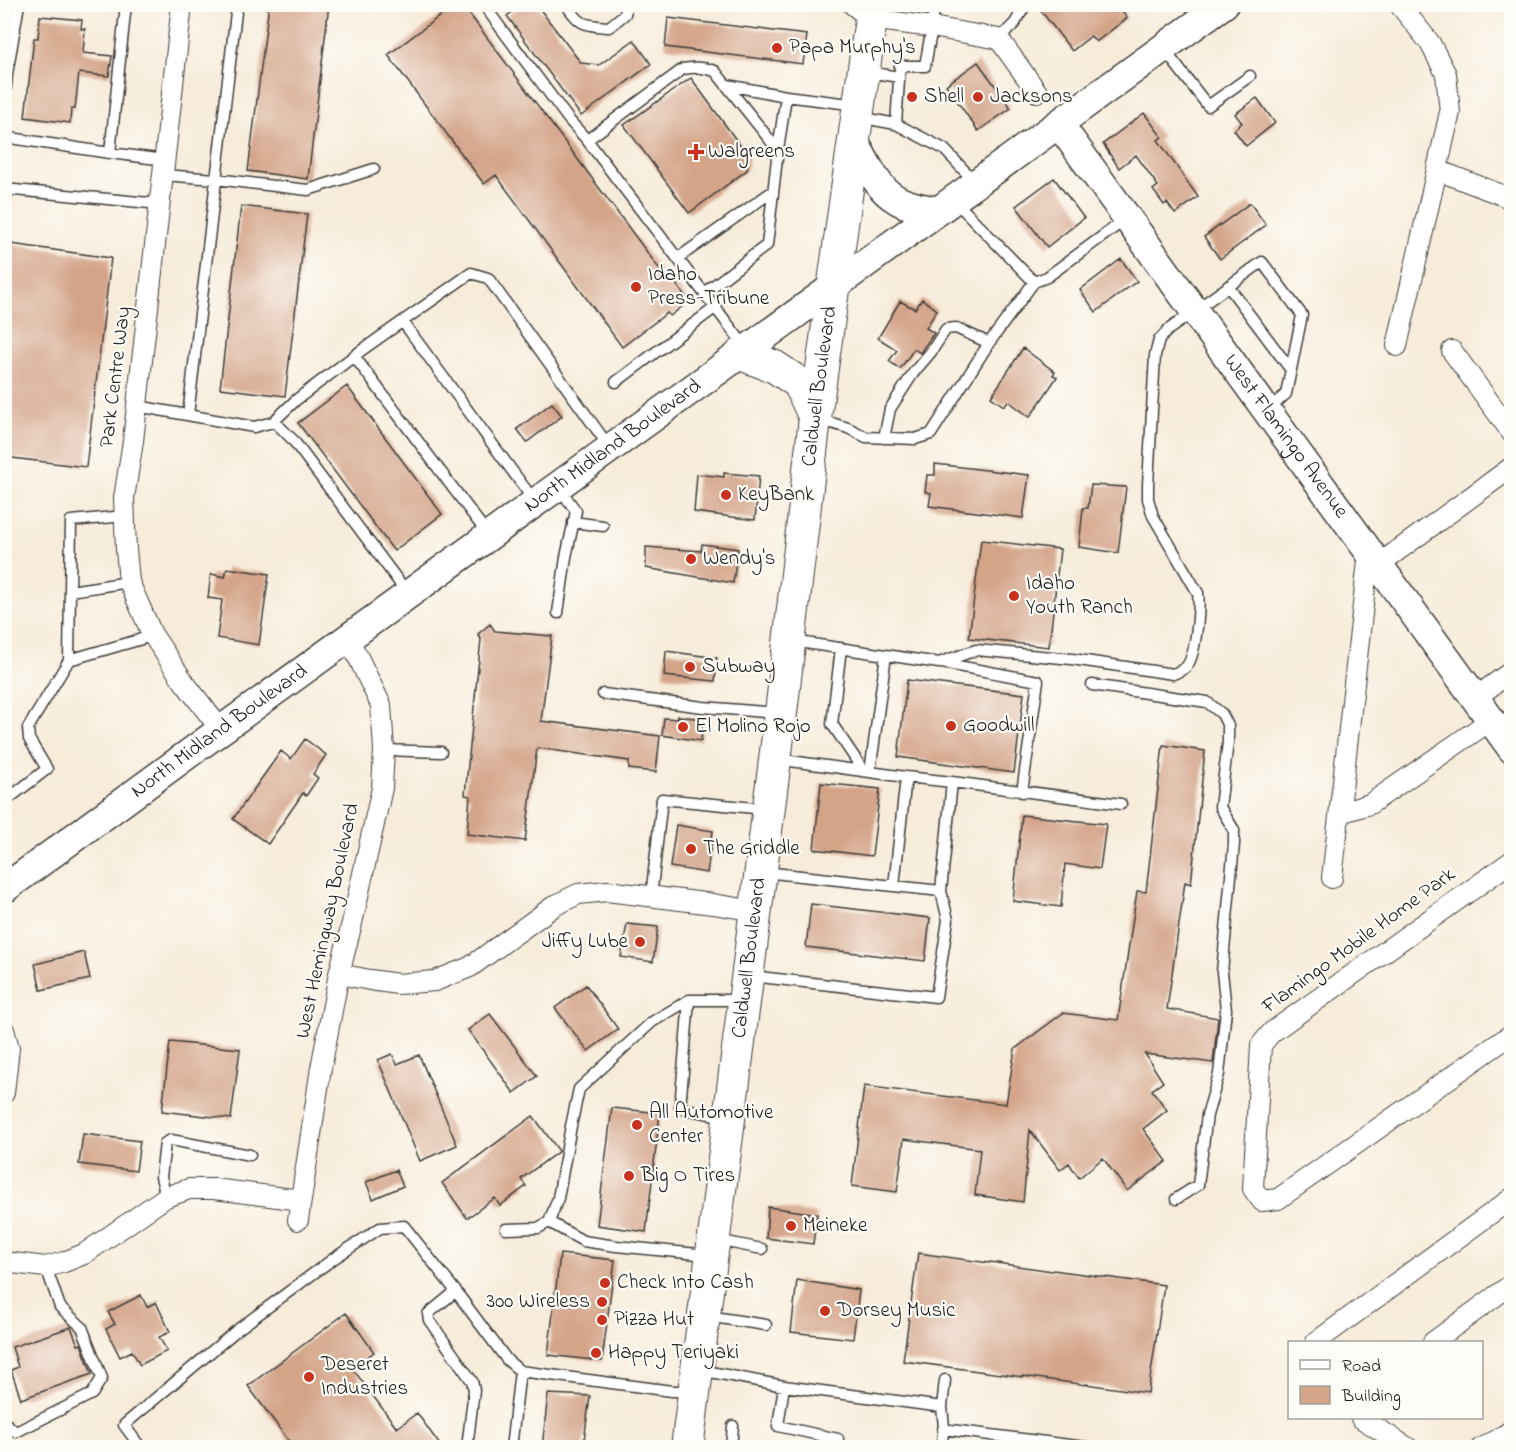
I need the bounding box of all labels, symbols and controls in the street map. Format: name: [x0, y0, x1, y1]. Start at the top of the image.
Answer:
place label: Papa Murphy's: [789, 33, 916, 65]
marker: Papa Murphy's: [770, 41, 784, 55]
place label: Shell: [924, 82, 964, 112]
place label: Jacksons: [990, 82, 1073, 112]
marker: Shell: [905, 90, 919, 104]
marker: Jacksons: [971, 90, 985, 104]
place label: Walgreens: [708, 137, 795, 169]
marker: Walgreens: [689, 145, 703, 159]
place label: Idaho Press-Tribune: [648, 260, 770, 314]
marker: Idaho Press-Tribune: [629, 280, 643, 294]
street label: Caldwell Boulevard: [795, 304, 846, 468]
street label: Park Centre Way: [92, 305, 142, 450]
street label: West Flamingo Avenue: [1216, 348, 1356, 525]
street label: North Midland Boulevard: [518, 372, 708, 521]
place label: KeyBank: [738, 480, 815, 512]
marker: KeyBank: [719, 488, 733, 502]
place label: Wendy's: [703, 544, 775, 576]
marker: Wendy's: [684, 552, 698, 566]
place label: Idaho Youth Ranch: [1026, 569, 1133, 623]
marker: Idaho Youth Ranch: [1007, 589, 1021, 603]
place label: Subway: [702, 652, 775, 684]
street label: North Midland Boulevard: [125, 657, 314, 806]
marker: Subway: [683, 660, 697, 674]
place label: Goodwill: [963, 711, 1034, 741]
place label: El Molino Rojo: [695, 712, 811, 742]
marker: Goodwill: [944, 719, 958, 733]
marker: El Molino Rojo: [676, 720, 690, 734]
street label: West Hemingway Boulevard: [288, 800, 370, 1042]
place label: The Griddle: [703, 834, 800, 864]
marker: The Griddle: [684, 842, 698, 856]
street label: Flamingo Mobile Home Park: [1255, 860, 1464, 1024]
street label: Caldwell Boulevard: [725, 876, 775, 1040]
place label: Jiffy Lube: [542, 927, 629, 959]
marker: Jiffy Lube: [633, 935, 647, 949]
place label: All Automotive Center: [649, 1098, 774, 1152]
marker: All Automotive Center: [630, 1118, 644, 1132]
place label: Big O Tires: [640, 1161, 735, 1193]
marker: Big O Tires: [622, 1169, 636, 1183]
place label: Meineke: [803, 1211, 868, 1241]
marker: Meineke: [784, 1219, 798, 1233]
place label: Check Into Cash: [617, 1268, 754, 1298]
marker: Check Into Cash: [598, 1276, 612, 1290]
place label: 300 Wireless: [487, 1287, 590, 1317]
marker: 300 Wireless: [595, 1295, 609, 1309]
place label: Dorsey Music: [836, 1296, 956, 1328]
marker: Dorsey Music: [818, 1304, 832, 1318]
place label: Pizza Hut: [614, 1305, 694, 1335]
marker: Pizza Hut: [595, 1313, 609, 1327]
place label: Happy Teriyaki: [608, 1338, 739, 1370]
legend: [1288, 1341, 1483, 1419]
marker: Happy Teriyaki: [589, 1346, 603, 1360]
place label: Deseret Industries: [320, 1350, 408, 1404]
text: Road: [1342, 1354, 1381, 1380]
marker: Deseret Industries: [302, 1370, 316, 1384]
text: Building: [1341, 1384, 1401, 1411]

